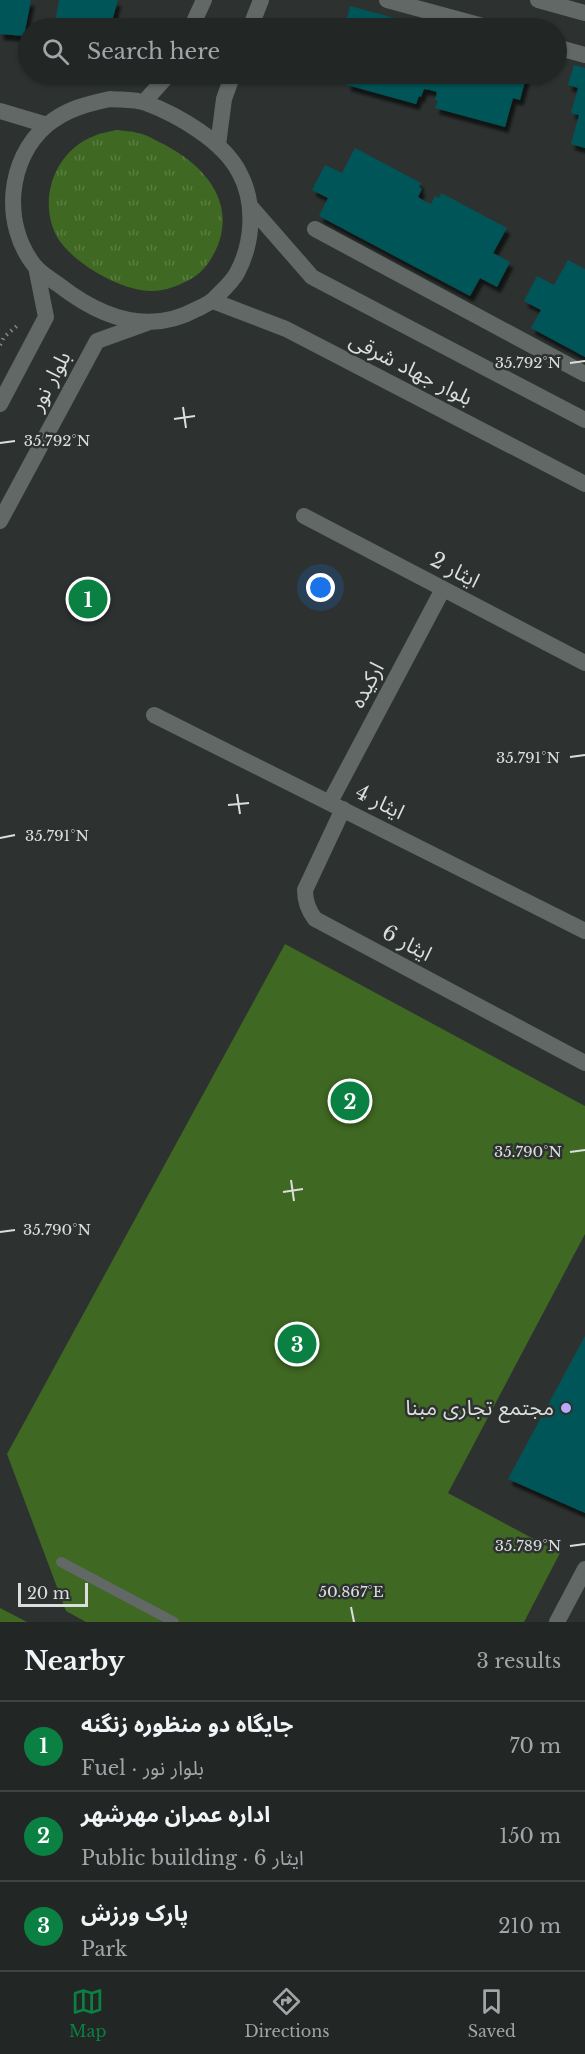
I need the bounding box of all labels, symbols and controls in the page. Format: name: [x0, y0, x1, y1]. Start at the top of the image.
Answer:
search box: [18, 18, 567, 84]
icon: search: [39, 35, 72, 68]
text: Search here: [87, 38, 220, 65]
street label: بلوار جهاد شرقی: [345, 327, 477, 411]
street label: بلوار نور: [23, 347, 76, 416]
text: 35.792°N: [495, 353, 561, 372]
text: 35.792°N: [24, 431, 90, 450]
street label: ایثار 2: [426, 546, 484, 594]
your location: [306, 573, 335, 602]
pin: 1: [68, 576, 107, 622]
street label: ارکیده: [344, 658, 390, 712]
text: 35.791°N: [496, 748, 560, 767]
street label: ایثار 4: [351, 779, 409, 825]
text: 35.791°N: [25, 826, 89, 845]
street label: ایثار 6: [378, 919, 436, 967]
pin: 2: [330, 1078, 370, 1124]
text: 35.790°N: [494, 1142, 562, 1161]
text: 35.790°N: [23, 1220, 91, 1239]
pin: 3: [278, 1322, 316, 1366]
place label: مجتمع تجاری مبنا: [405, 1395, 554, 1423]
marker: مجتمع تجاری مبنا: [559, 1401, 573, 1415]
text: 35.789°N: [495, 1536, 561, 1555]
scale bar: [18, 1580, 88, 1608]
text: 50.867°E: [318, 1582, 384, 1601]
text: 20 m: [27, 1583, 70, 1603]
text: Nearby: [24, 1645, 125, 1677]
text: 3 results: [477, 1649, 561, 1673]
text: جایگاه دو منظوره زنگنه: [81, 1711, 293, 1738]
text: 1: [39, 1734, 48, 1758]
text: 70 m: [509, 1734, 561, 1758]
text: Fuel · بلوار نور: [81, 1756, 204, 1780]
text: اداره عمران مهرشهر: [81, 1801, 270, 1828]
text: 2: [37, 1824, 50, 1848]
text: 150 m: [499, 1824, 561, 1848]
text: Public building · ایثار 6: [81, 1846, 304, 1870]
text: پارک ورزش: [81, 1900, 188, 1927]
text: 3: [37, 1914, 50, 1938]
text: 210 m: [498, 1914, 561, 1938]
text: Park: [81, 1937, 127, 1961]
tab: Map: [69, 1985, 106, 2041]
tab: Directions: [244, 1985, 329, 2041]
tab: Saved: [468, 1985, 516, 2041]

